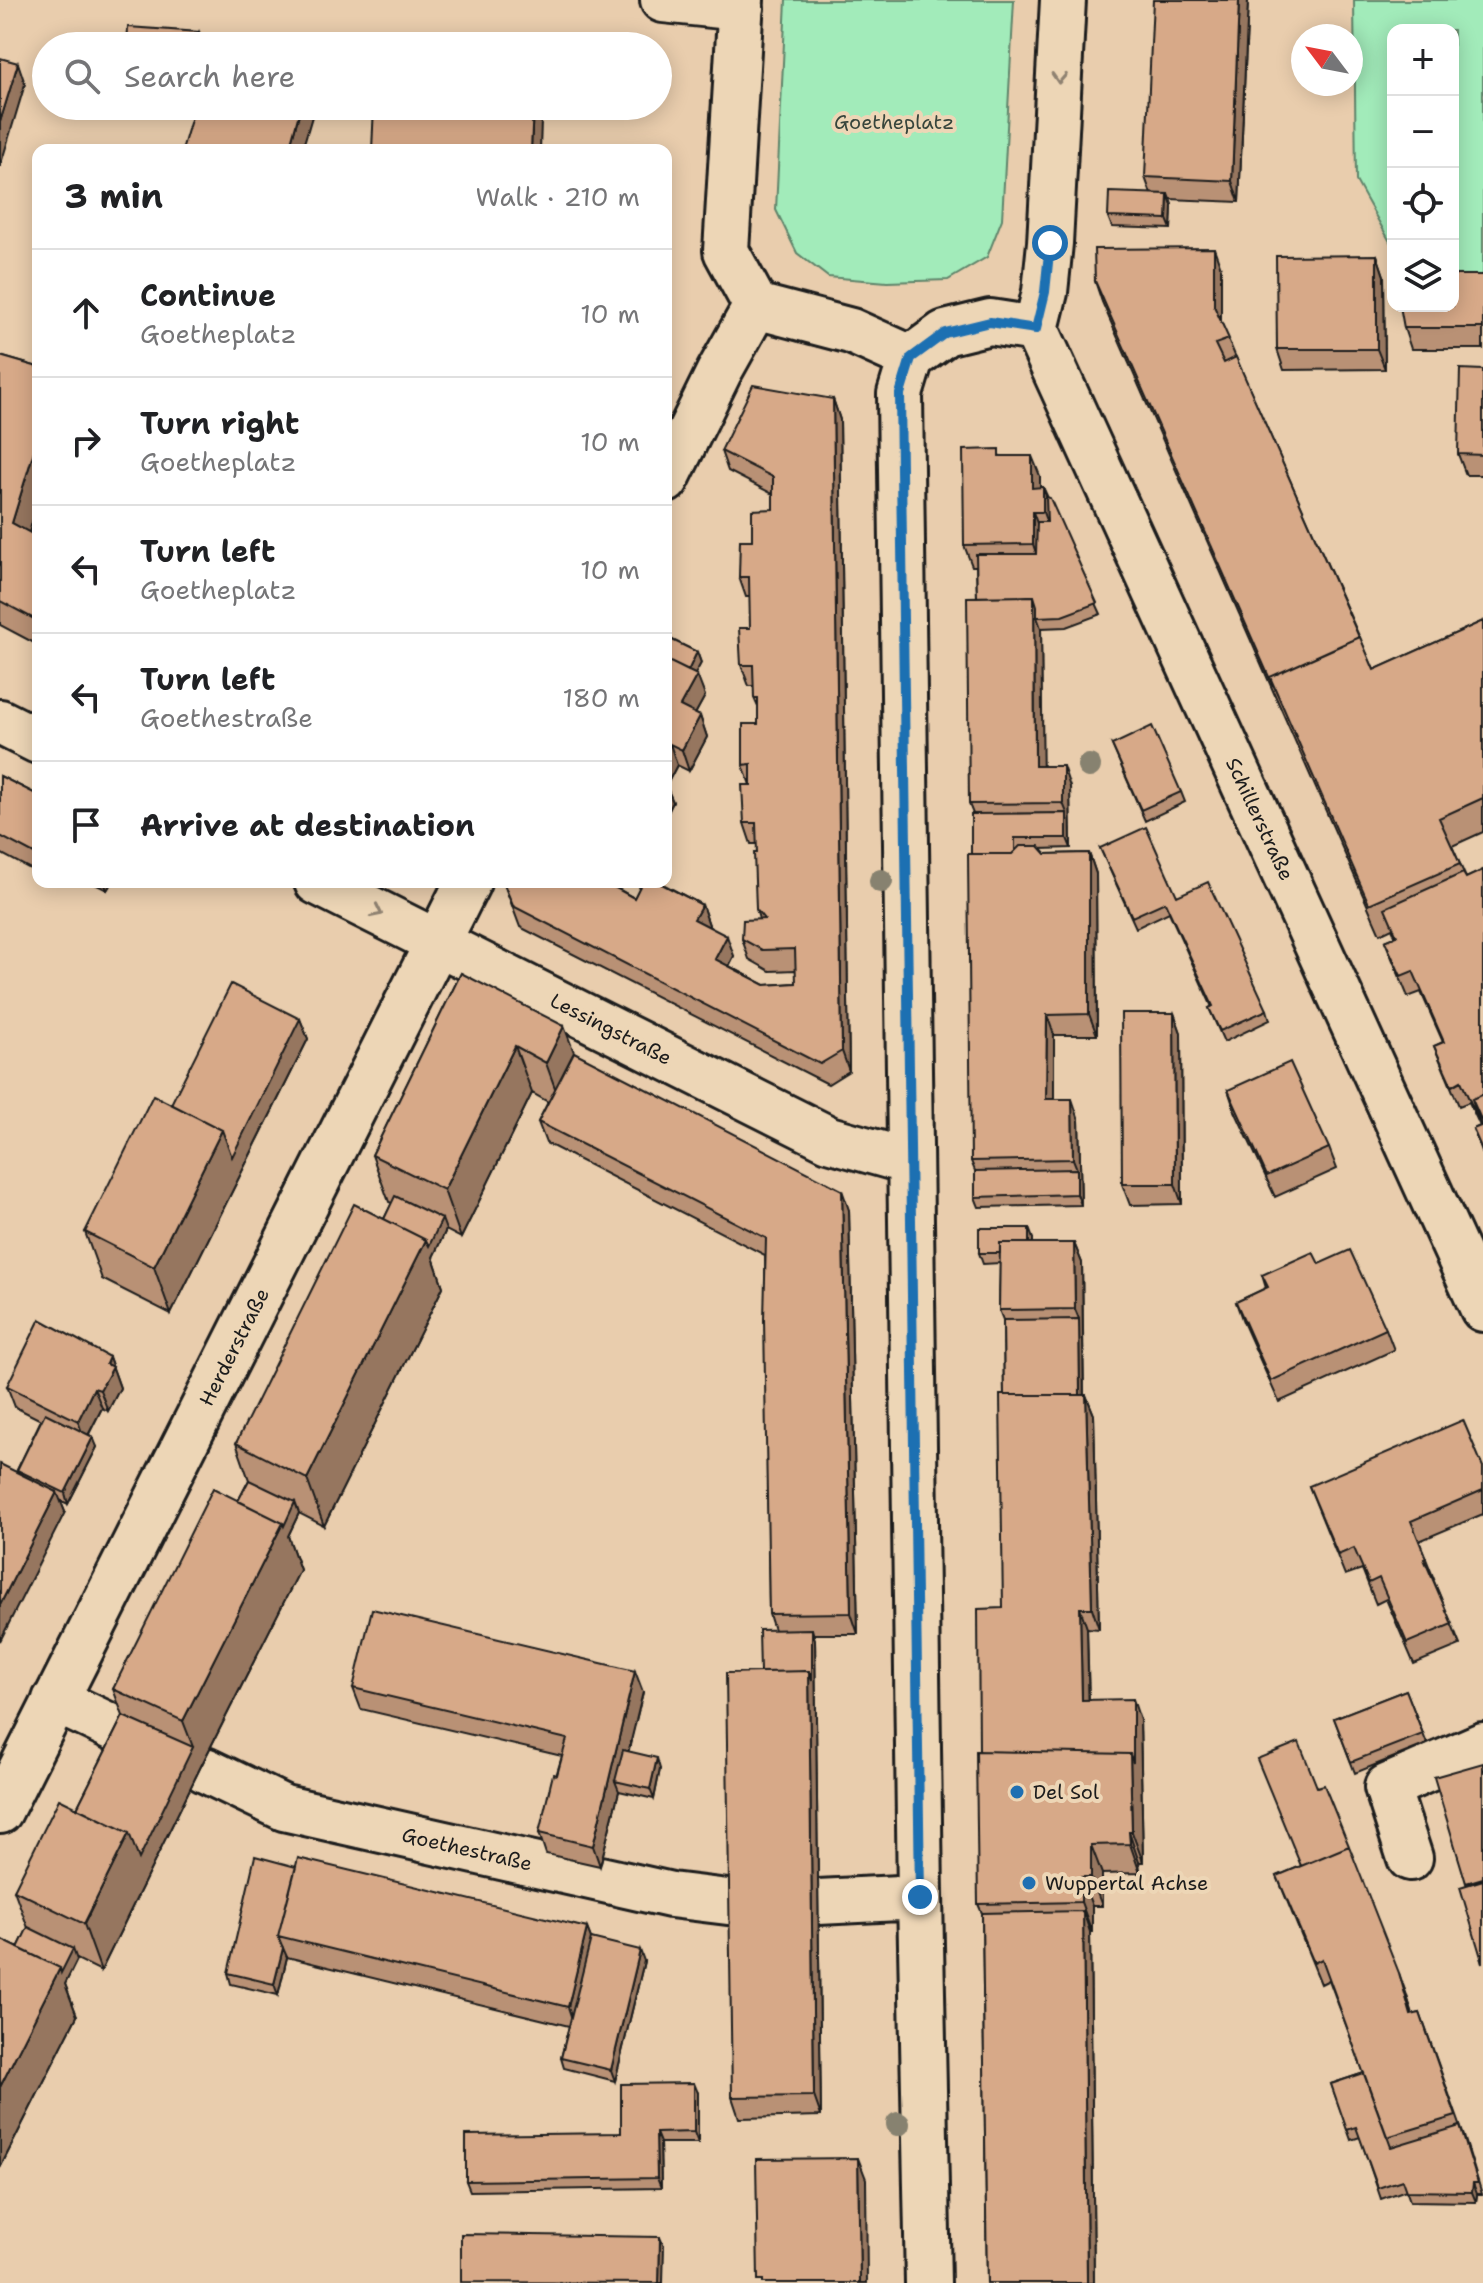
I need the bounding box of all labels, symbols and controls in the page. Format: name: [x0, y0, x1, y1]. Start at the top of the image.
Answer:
north arrow: [1291, 24, 1363, 96]
map controls: [1387, 24, 1459, 312]
button: +: [1387, 24, 1459, 96]
search box: [32, 32, 672, 120]
icon: search: [60, 54, 104, 98]
text: Search here: [124, 56, 295, 97]
one-way arrow: [1051, 72, 1068, 85]
button: −: [1387, 96, 1459, 168]
park label: Goetheplatz: [834, 109, 954, 135]
button: locate: [1387, 168, 1459, 240]
text: 3 min: [64, 173, 163, 219]
text: Walk · 210 m: [476, 179, 640, 214]
route start: [1032, 225, 1068, 261]
button: layers: [1387, 240, 1459, 312]
text: Continue: [140, 275, 276, 316]
icon: ahead: [64, 291, 108, 335]
text: 10 m: [580, 296, 640, 331]
text: Goetheplatz: [140, 316, 296, 351]
text: Turn right: [140, 403, 299, 444]
icon: right: [64, 419, 108, 463]
text: 10 m: [580, 424, 640, 459]
text: Goetheplatz: [140, 444, 296, 479]
text: Turn left: [140, 531, 275, 572]
icon: left: [64, 547, 108, 591]
text: 10 m: [580, 552, 640, 587]
text: Goetheplatz: [140, 572, 296, 607]
text: Turn left: [140, 659, 275, 700]
icon: left: [64, 675, 108, 719]
text: 180 m: [562, 680, 640, 715]
text: Goethestraße: [140, 700, 313, 735]
street label: Schillerstraße: [1220, 753, 1300, 885]
icon: arrive: [64, 803, 108, 847]
text: Arrive at destination: [140, 805, 475, 846]
one-way arrow: [369, 902, 384, 918]
street label: Lessingstraße: [546, 987, 676, 1071]
street label: Herderstraße: [193, 1284, 275, 1410]
place label: Del Sol: [1033, 1779, 1099, 1805]
marker: Del Sol: [1008, 1783, 1026, 1801]
street label: Goethestraße: [399, 1821, 535, 1877]
place label: Wuppertal Achse: [1045, 1870, 1208, 1896]
marker: Wuppertal Achse: [1020, 1874, 1038, 1892]
route end: [902, 1879, 938, 1915]

